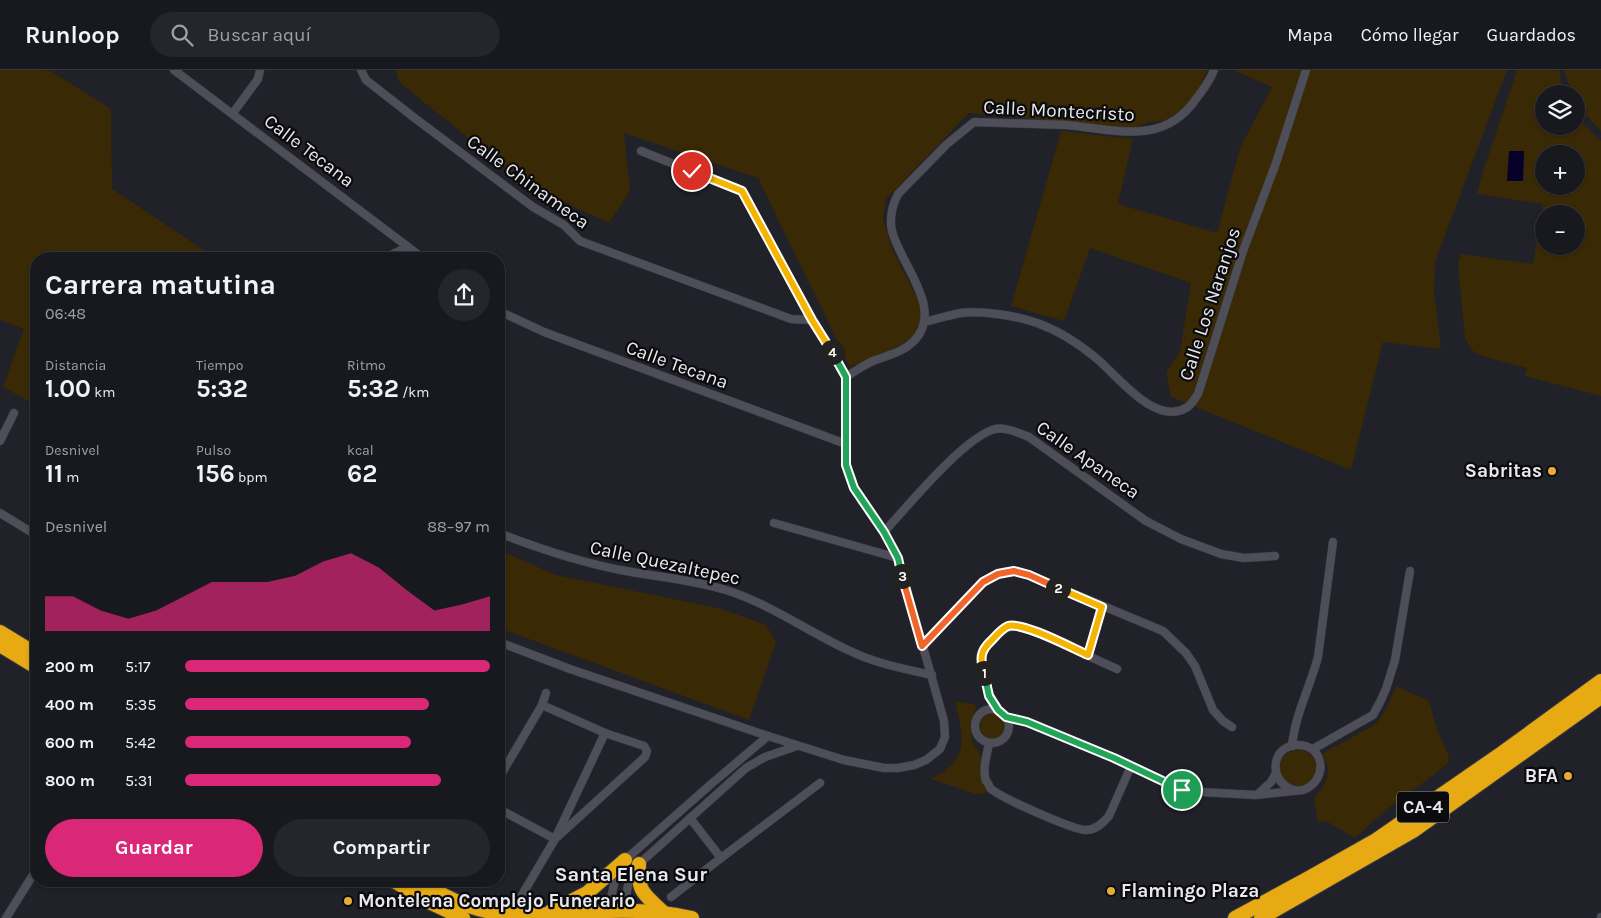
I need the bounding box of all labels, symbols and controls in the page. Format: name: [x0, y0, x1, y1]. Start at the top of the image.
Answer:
search box: [150, 12, 500, 57]
text: Runloop: [25, 21, 120, 49]
icon: search: [168, 21, 196, 49]
text: Buscar aquí: [208, 24, 311, 46]
text: Mapa: [1287, 24, 1333, 46]
text: Cómo llegar: [1361, 24, 1459, 46]
text: Guardados: [1487, 24, 1576, 46]
map controls: [1535, 85, 1585, 255]
button: layers: [1535, 85, 1585, 135]
street label: Calle Montecristo: [983, 96, 1135, 126]
street label: Calle Tecana: [260, 110, 358, 192]
street label: Calle Chinameca: [463, 130, 593, 234]
button: +: [1535, 145, 1585, 195]
pin: [671, 150, 713, 192]
icon: check: [678, 157, 706, 185]
button: −: [1535, 205, 1585, 255]
street label: Calle Los Naranjos: [1175, 225, 1245, 383]
text: Carrera matutina: [45, 268, 276, 301]
button: share: [438, 269, 490, 321]
text: 06:48: [45, 304, 86, 323]
street label: Calle Tecana: [623, 336, 731, 394]
pin: 4: [820, 340, 844, 364]
text: 4: [828, 344, 837, 361]
text: Distancia: [45, 357, 106, 374]
text: Tiempo: [196, 357, 243, 374]
text: Ritmo: [347, 357, 386, 374]
text: 1.00: [45, 374, 91, 403]
text: 5:32: [196, 374, 248, 403]
text: 5:32: [347, 374, 399, 403]
text: km: [91, 384, 115, 401]
text: /km: [399, 384, 429, 401]
street label: Calle Apaneca: [1032, 416, 1144, 504]
text: Desnivel: [45, 442, 100, 459]
text: Pulso: [196, 442, 231, 459]
text: kcal: [347, 442, 374, 459]
text: 11: [45, 459, 63, 488]
text: 156: [196, 459, 235, 488]
text: 62: [347, 459, 377, 488]
place label: Sabritas: [1465, 460, 1542, 482]
marker: Sabritas: [1546, 465, 1558, 477]
text: m: [63, 469, 79, 486]
text: bpm: [235, 469, 268, 486]
text: Desnivel: [45, 517, 107, 536]
text: 88–97 m: [427, 517, 490, 536]
street label: Calle Quezaltepec: [588, 536, 742, 590]
pin: 3: [890, 564, 914, 588]
text: 3: [898, 568, 907, 585]
pin: 2: [1046, 576, 1070, 600]
text: 2: [1054, 580, 1063, 597]
text: 200 m: [45, 657, 94, 676]
text: 5:17: [125, 657, 151, 676]
pin: 1: [972, 660, 996, 686]
text: 1: [982, 665, 987, 682]
text: 400 m: [45, 695, 94, 714]
text: 5:35: [125, 695, 156, 714]
text: 600 m: [45, 733, 94, 752]
text: 5:42: [125, 733, 156, 752]
place label: BFA: [1525, 765, 1558, 787]
pin: [1161, 769, 1203, 811]
marker: BFA: [1562, 770, 1574, 782]
text: 800 m: [45, 771, 95, 790]
text: 5:31: [125, 771, 152, 790]
icon: arrive: [1168, 776, 1196, 804]
road number: CA-4: [1397, 792, 1449, 822]
button: Guardar: [45, 819, 263, 877]
button: Compartir: [273, 819, 490, 877]
district label: Santa Elena Sur: [555, 863, 707, 886]
place label: Flamingo Plaza: [1121, 880, 1259, 902]
marker: Flamingo Plaza: [1105, 885, 1117, 897]
place label: Montelena Complejo Funerario: [358, 890, 635, 912]
marker: Montelena Complejo Funerario: [342, 895, 354, 907]

